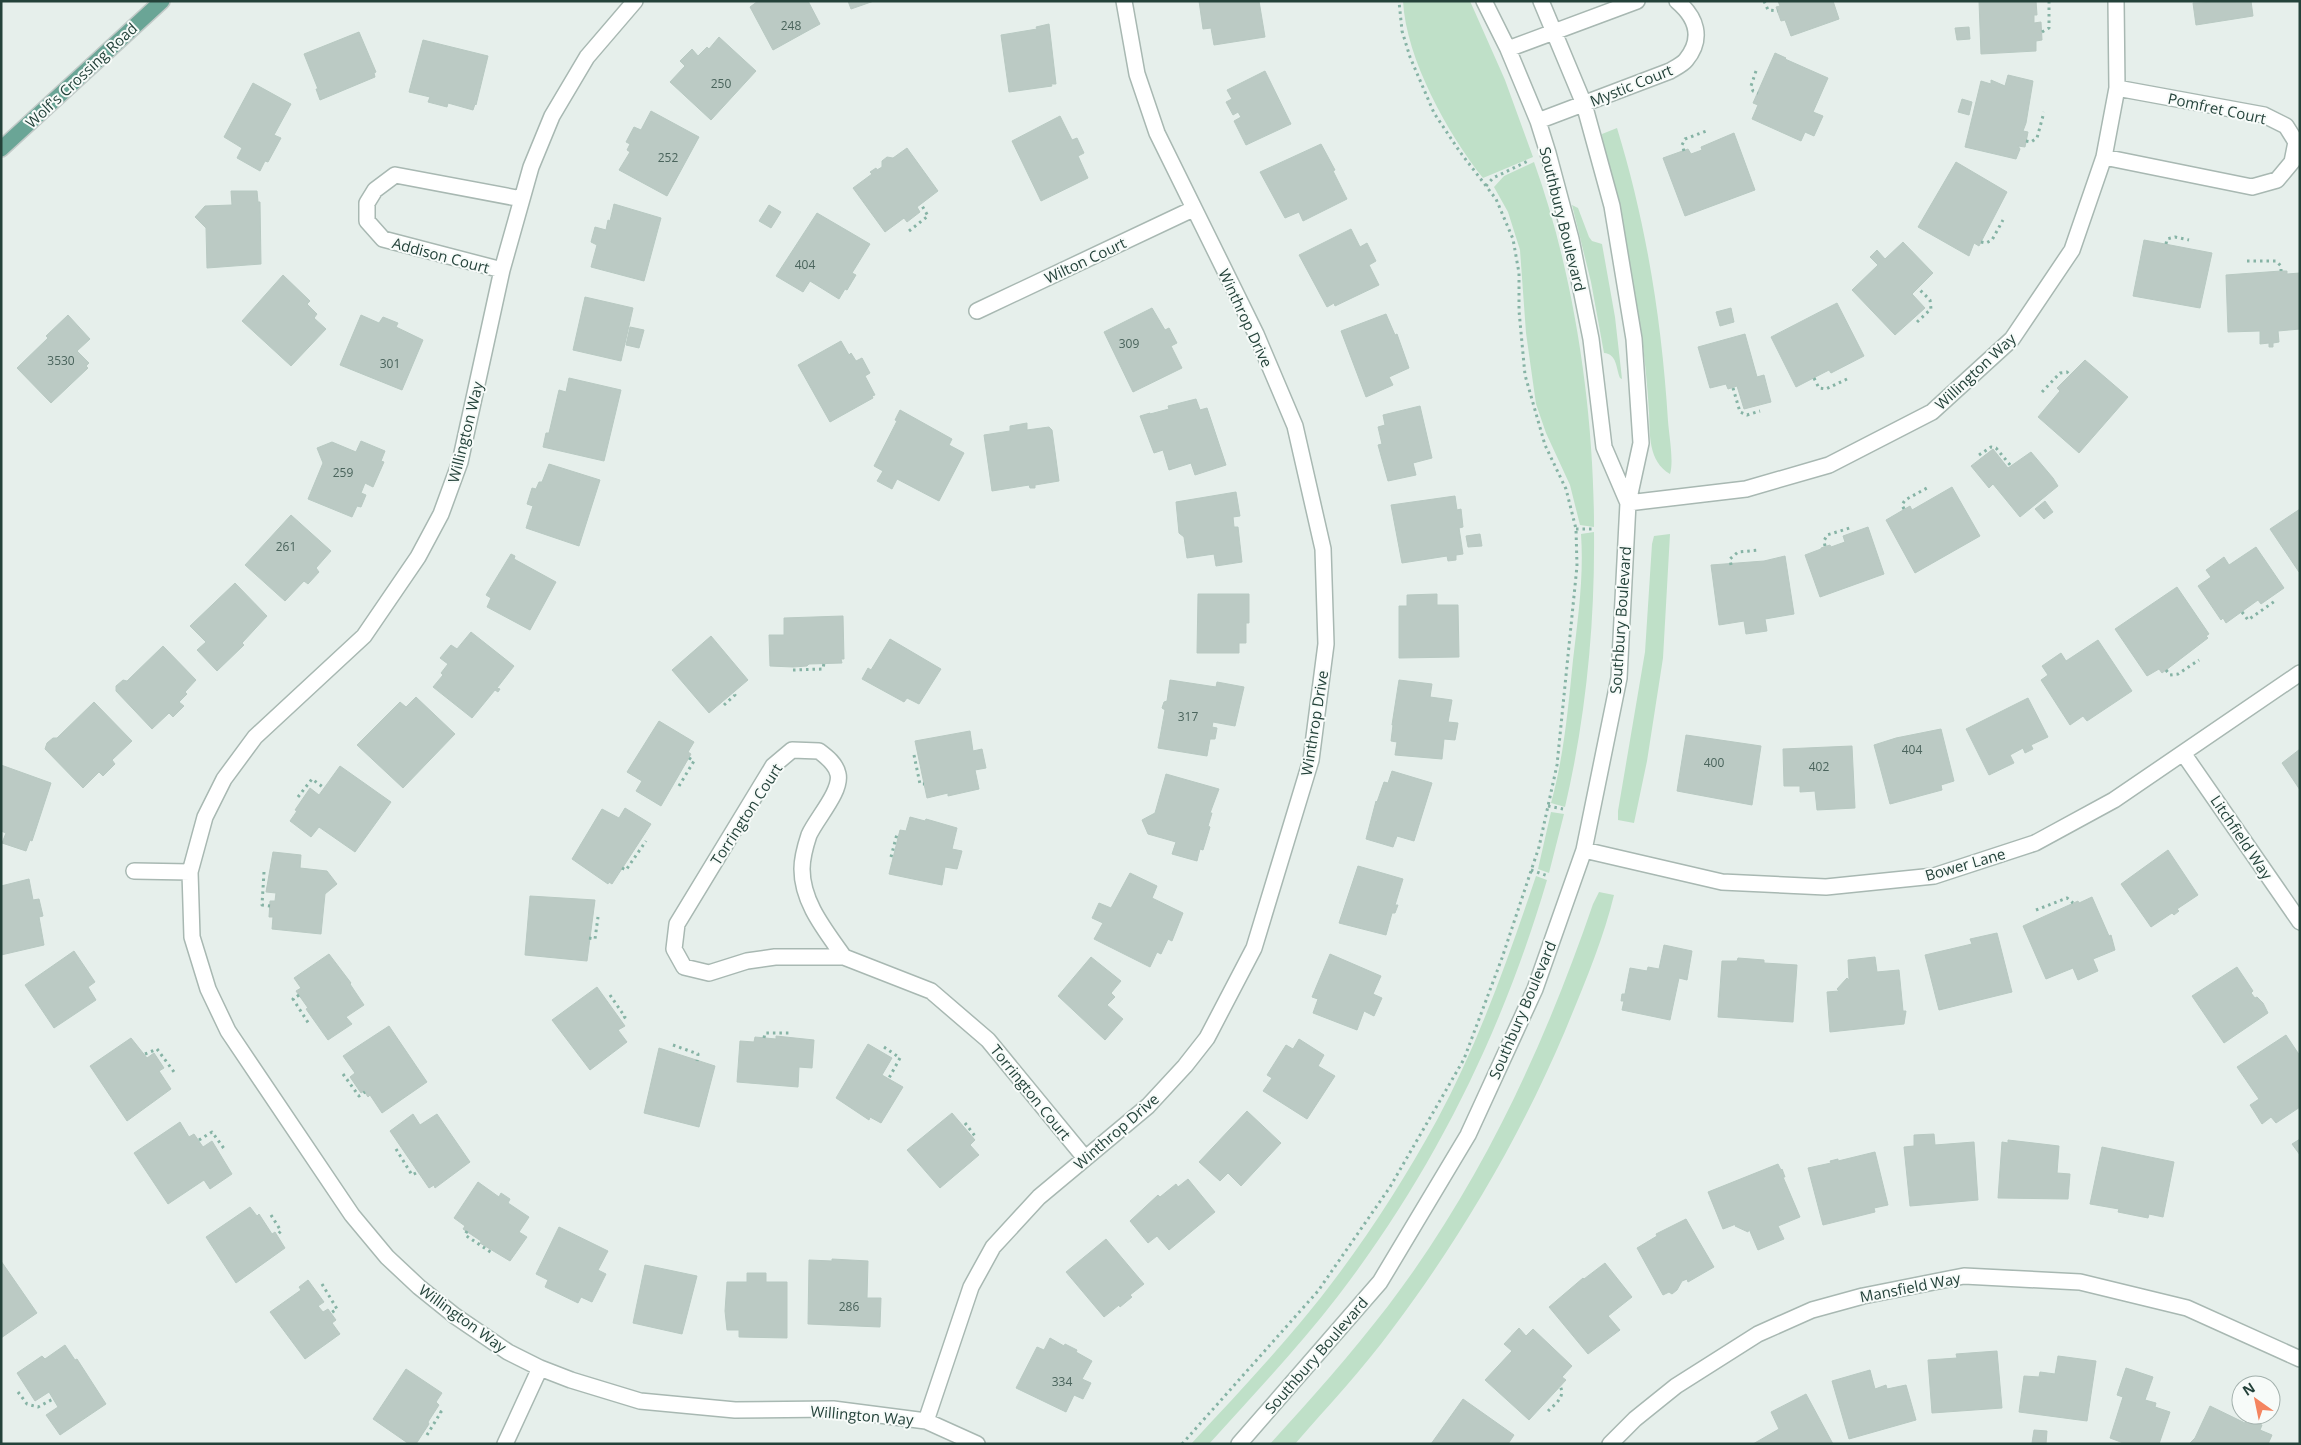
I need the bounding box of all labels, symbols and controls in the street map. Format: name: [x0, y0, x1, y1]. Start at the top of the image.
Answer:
house number: 248: [781, 17, 801, 34]
street label: Wolf's Crossing Road: [21, 18, 141, 132]
street label: Mystic Court: [1587, 59, 1675, 111]
house number: 250: [711, 75, 731, 92]
street label: Pomfret Court: [2166, 88, 2268, 128]
street label: Southbury Boulevard: [1535, 145, 1591, 293]
house number: 252: [658, 149, 678, 166]
street label: Addison Court: [390, 232, 492, 278]
street label: Wilton Court: [1041, 232, 1129, 288]
house number: 404: [795, 256, 815, 273]
street label: Winthrop Drive: [1214, 266, 1278, 370]
street label: Willington Way: [1930, 328, 2020, 414]
house number: 309: [1119, 335, 1139, 352]
house number: 3530: [47, 352, 75, 369]
house number: 301: [380, 355, 400, 372]
street label: Willington Way: [443, 379, 487, 485]
house number: 259: [333, 464, 353, 481]
house number: 261: [276, 538, 296, 555]
street label: Southbury Boulevard: [1605, 545, 1635, 695]
street label: Winthrop Drive: [1296, 669, 1332, 777]
house number: 317: [1178, 708, 1198, 725]
house number: 404: [1902, 741, 1922, 758]
house number: 400: [1704, 754, 1724, 771]
house number: 402: [1809, 758, 1829, 775]
street label: Torrington Court: [706, 759, 786, 869]
street label: Litchfield Way: [2207, 791, 2278, 883]
street label: Bower Lane: [1923, 843, 2007, 885]
street label: Southbury Boulevard: [1484, 938, 1560, 1082]
street label: Torrington Court: [986, 1040, 1076, 1144]
street label: Winthrop Drive: [1069, 1089, 1163, 1173]
street label: Mansfield Way: [1858, 1267, 1962, 1307]
street label: Willington Way: [415, 1279, 511, 1357]
street label: Southbury Boulevard: [1260, 1293, 1372, 1417]
house number: 286: [839, 1298, 859, 1315]
house number: 334: [1052, 1373, 1072, 1390]
north arrow: [2231, 1375, 2281, 1425]
text: N: [2239, 1378, 2259, 1400]
street label: Willington Way: [810, 1401, 915, 1430]

